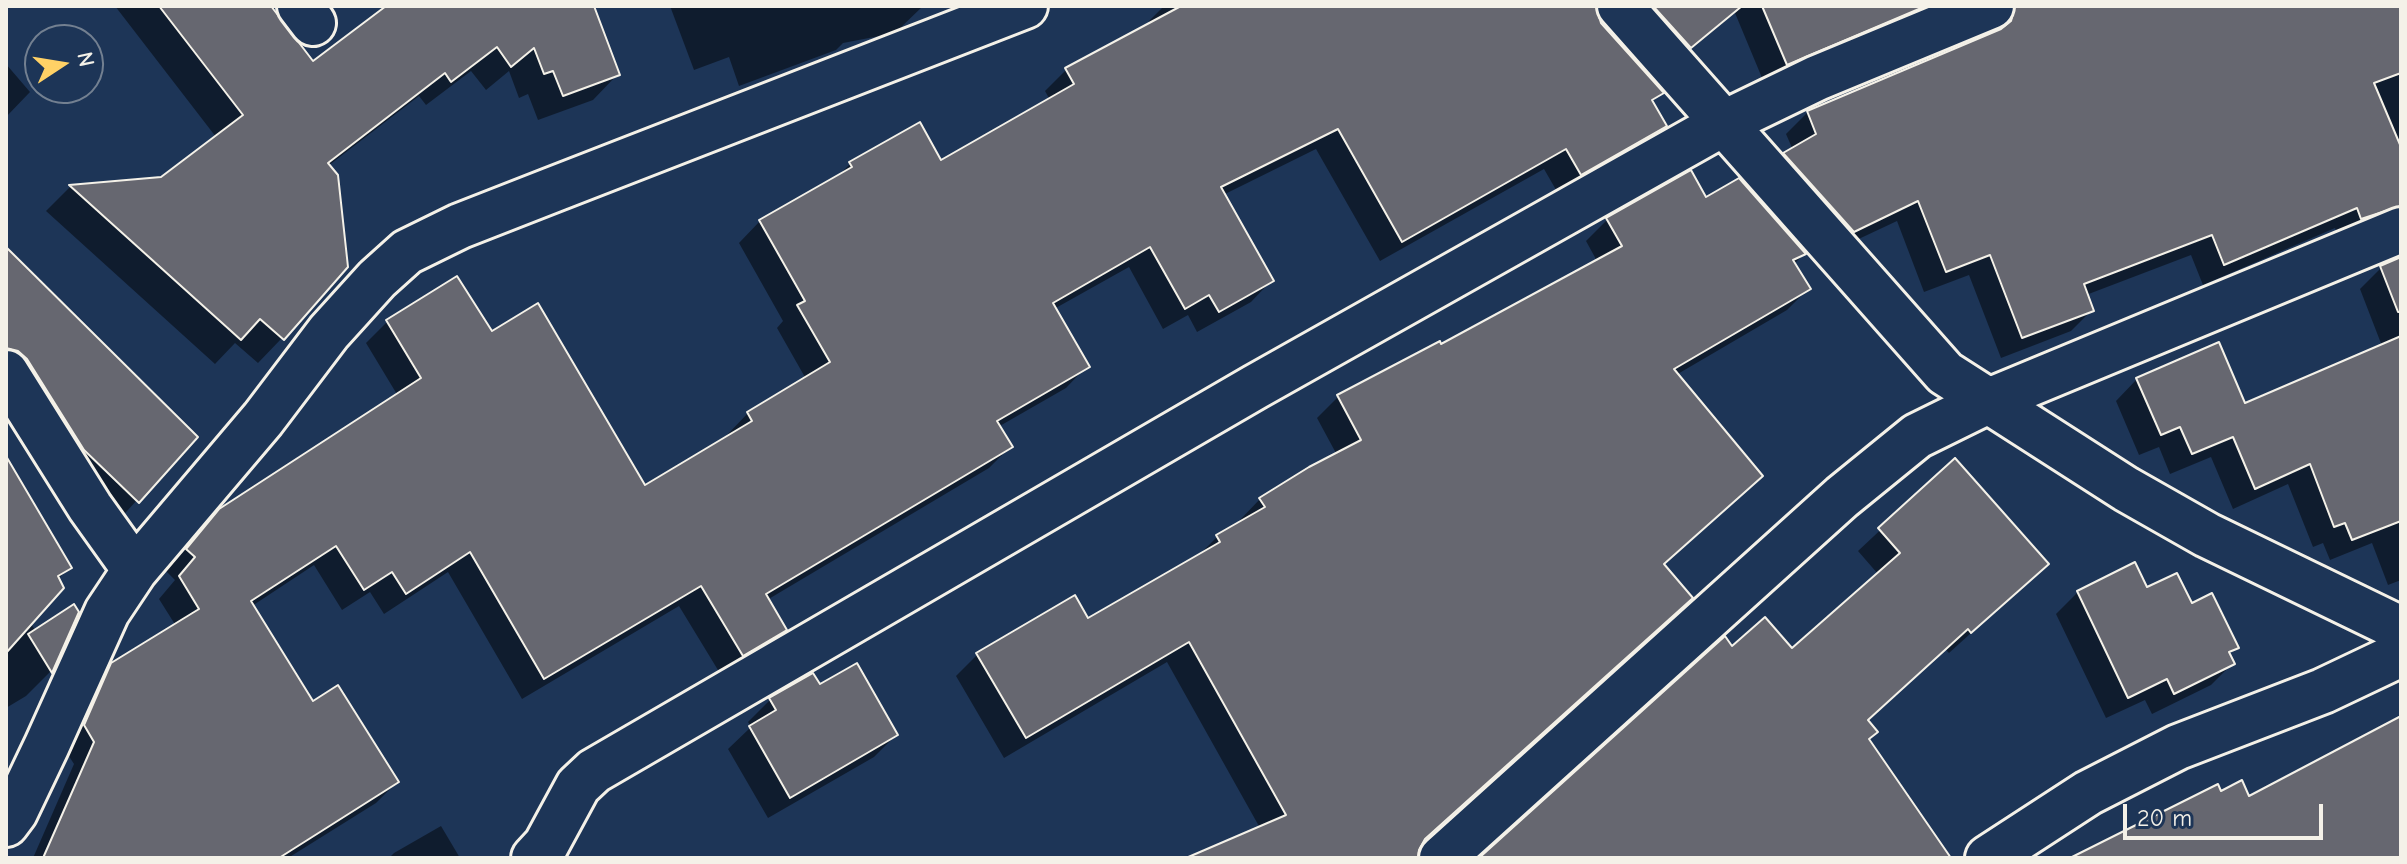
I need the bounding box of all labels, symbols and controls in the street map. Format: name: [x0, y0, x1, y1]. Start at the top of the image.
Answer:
north arrow: [24, 24, 104, 104]
text: N: [71, 50, 100, 69]
scale bar: [2127, 788, 2327, 838]
text: 20 m: [2137, 804, 2192, 832]

